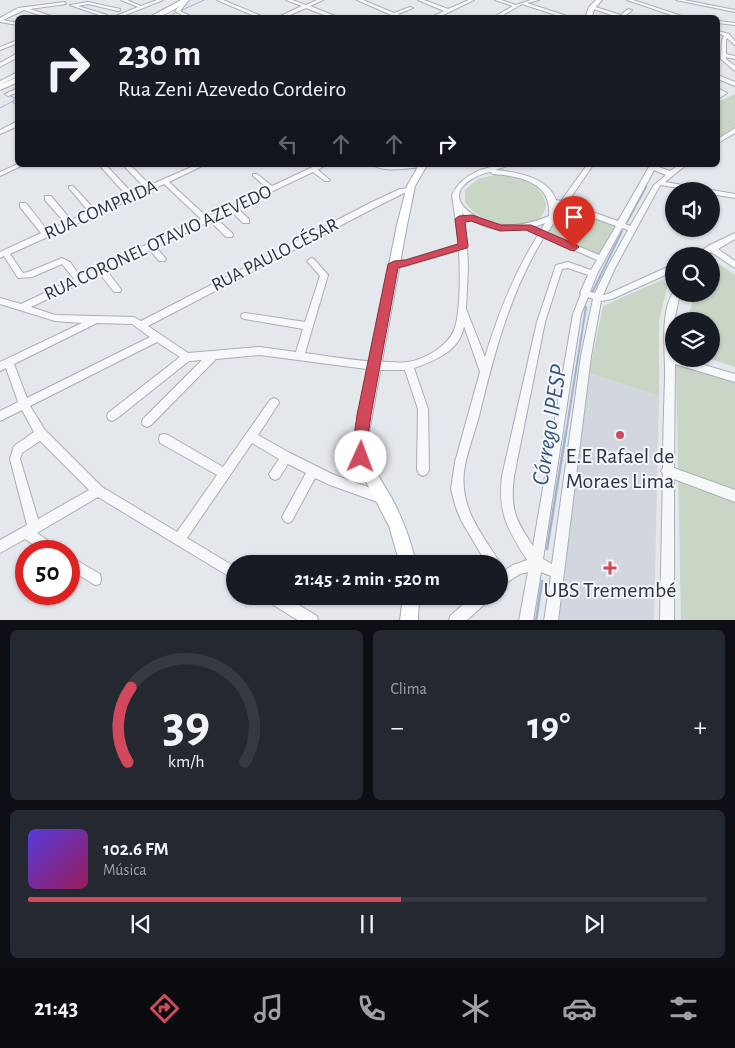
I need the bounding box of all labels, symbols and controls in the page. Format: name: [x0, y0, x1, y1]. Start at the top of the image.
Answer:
icon: right: [35, 35, 100, 100]
text: 230 m: [118, 37, 201, 72]
text: Rua Zeni Azevedo Cordeiro: [118, 78, 346, 100]
icon: left: [274, 130, 302, 158]
icon: ahead: [327, 130, 355, 158]
icon: ahead: [380, 130, 408, 158]
icon: right: [433, 130, 461, 158]
street label: RUA COMPRIDA: [42, 177, 160, 243]
street label: RUA CORONEL OTAVIO AZEVEDO: [41, 182, 275, 304]
map controls: [665, 182, 720, 367]
button: sound: [665, 182, 720, 237]
pin: [553, 196, 595, 247]
icon: arrive: [560, 203, 588, 231]
street label: RUA PAULO CÉSAR: [208, 213, 341, 295]
button: search: [665, 247, 720, 302]
button: layers: [665, 312, 720, 367]
water label: Córrego IPESP: [529, 363, 571, 487]
marker: E.E Rafael de Moraes Lima: [614, 429, 626, 441]
position arrow: [334, 430, 386, 482]
place label: E.E Rafael de Moraes Lima: [566, 445, 674, 492]
speed limit sign: 50: [15, 540, 80, 605]
marker: UBS Tremembé: [603, 561, 617, 575]
text: 21:45 · 2 min · 520 m: [294, 570, 440, 589]
place label: UBS Tremembé: [544, 579, 677, 601]
text: Clima: [391, 681, 427, 697]
text: 39: [162, 699, 210, 751]
text: 19°: [527, 708, 570, 746]
text: −: [391, 714, 404, 742]
text: +: [694, 714, 707, 742]
text: km/h: [168, 753, 205, 771]
text: 102.6 FM: [103, 840, 169, 859]
text: Música: [103, 862, 147, 878]
icon: previous: [127, 910, 155, 938]
icon: pause: [353, 910, 381, 938]
icon: next: [580, 910, 608, 938]
icon: directions: [147, 991, 182, 1026]
icon: music: [251, 991, 286, 1026]
icon: phone: [354, 991, 389, 1026]
icon: climate: [458, 991, 493, 1026]
icon: car: [562, 991, 597, 1026]
icon: filters: [666, 991, 701, 1026]
text: 21:43: [34, 997, 78, 1019]

